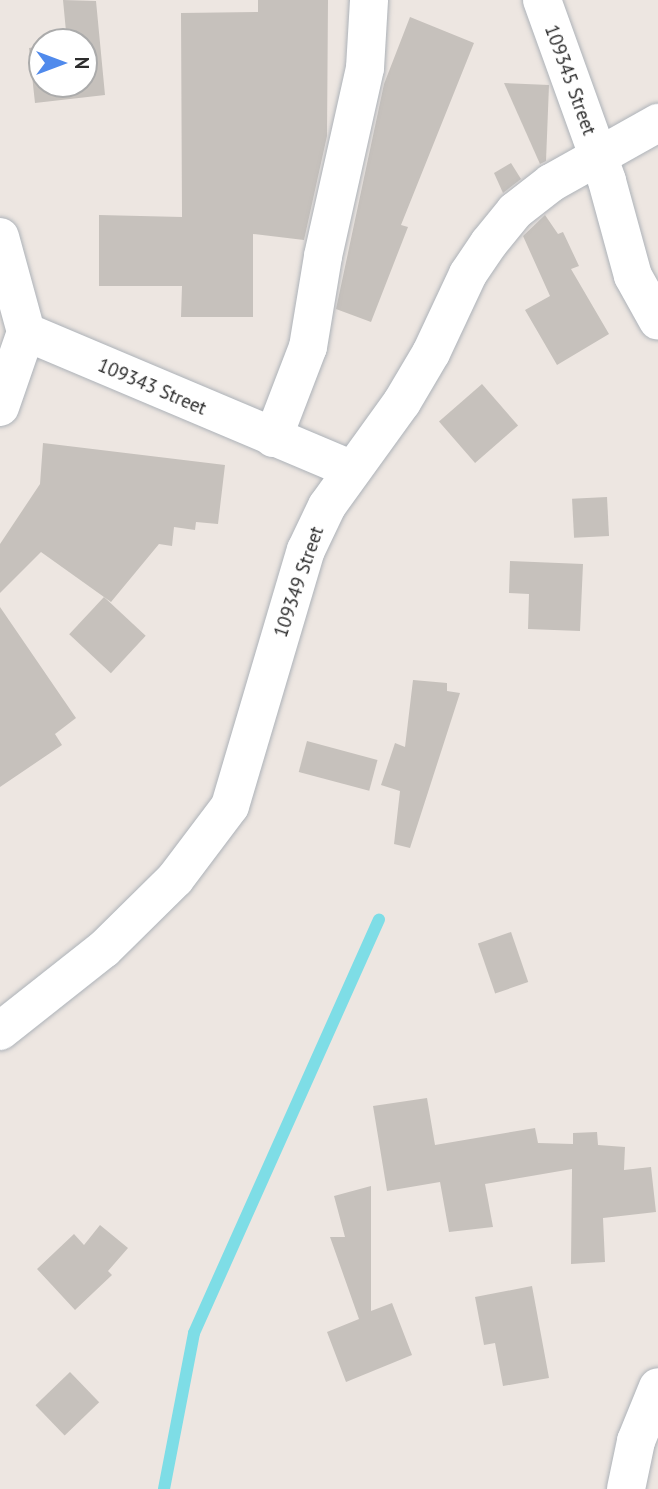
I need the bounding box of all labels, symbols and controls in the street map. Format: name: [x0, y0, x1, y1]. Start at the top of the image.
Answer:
street label: 109345 Street: [539, 22, 601, 138]
north arrow: [28, 28, 98, 98]
text: N: [70, 57, 94, 69]
street label: 109343 Street: [94, 354, 210, 420]
street label: 109349 Street: [269, 524, 329, 640]

